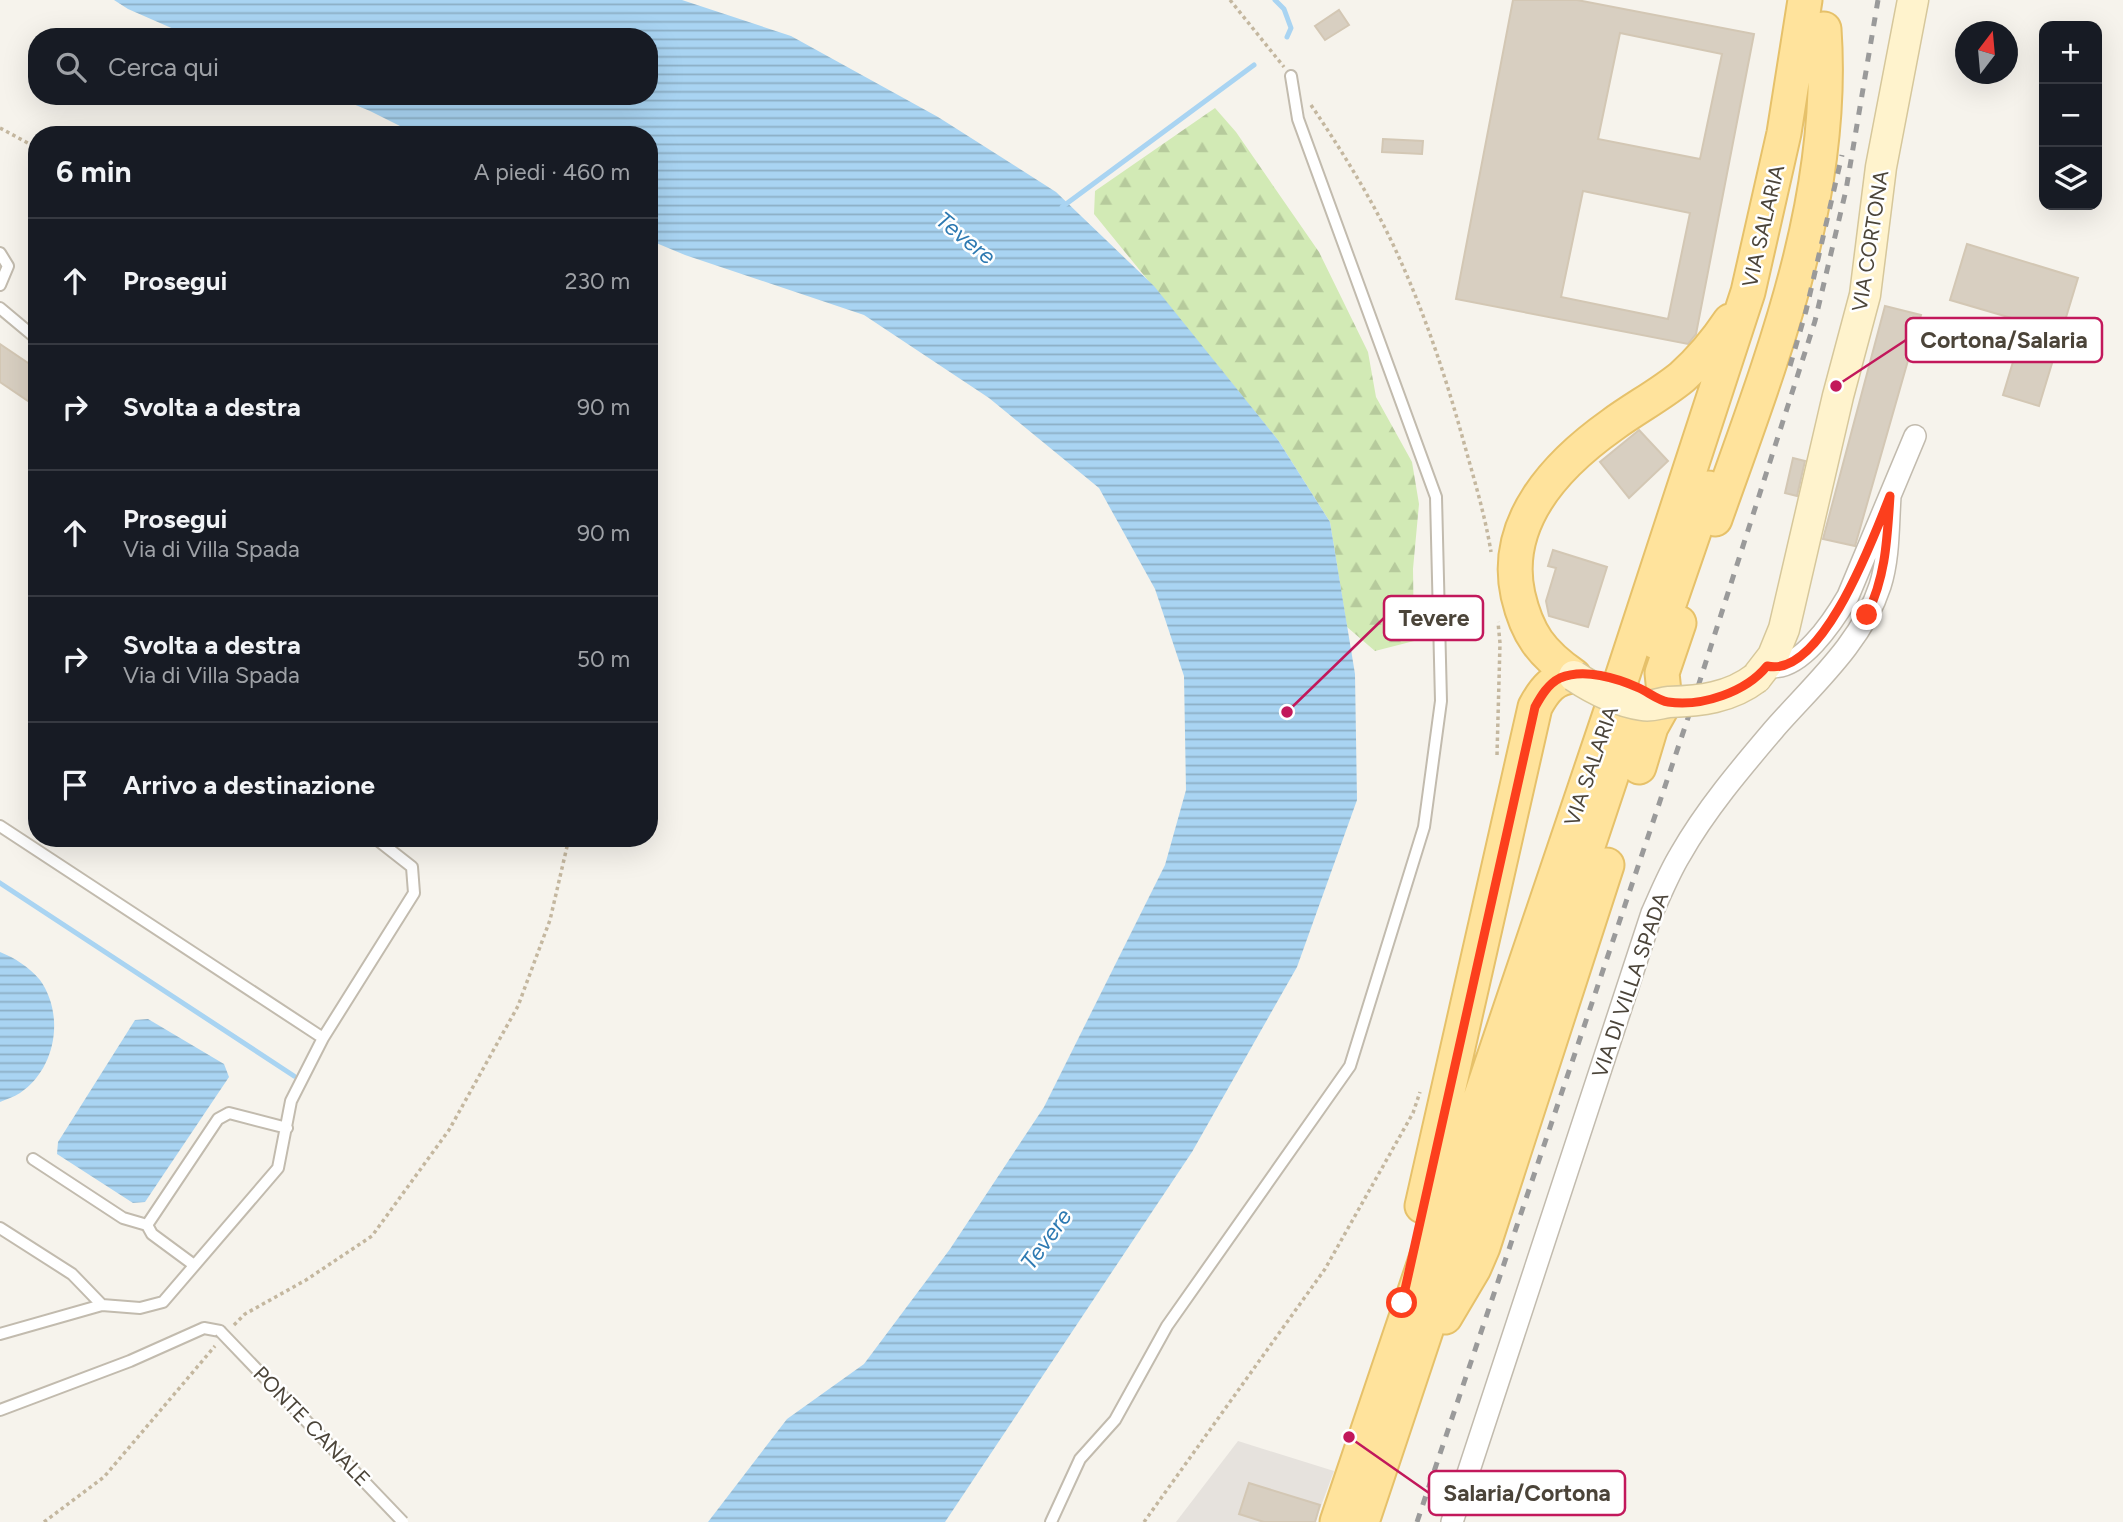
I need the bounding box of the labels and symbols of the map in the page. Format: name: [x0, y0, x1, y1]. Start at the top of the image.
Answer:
north arrow: [1955, 21, 2018, 84]
street label: VIA SALARIA: [1737, 162, 1789, 290]
street label: VIA CORTONA: [1847, 169, 1893, 313]
water label: Tevere: [931, 206, 1002, 271]
callout: Cortona/Salaria: [1906, 318, 2102, 362]
text: Cortona/Salaria: [1920, 326, 2088, 354]
callout: Tevere: [1384, 596, 1483, 640]
route end: [1851, 599, 1882, 630]
text: Tevere: [1399, 604, 1470, 632]
street label: VIA SALARIA: [1559, 703, 1623, 829]
street label: VIA DI VILLA SPADA: [1587, 889, 1673, 1081]
water label: Tevere: [1015, 1203, 1078, 1275]
route start: [1386, 1287, 1417, 1318]
street label: PONTE CANALE: [248, 1361, 376, 1491]
callout: Salaria/Cortona: [1429, 1471, 1625, 1515]
text: Salaria/Cortona: [1443, 1479, 1611, 1507]

